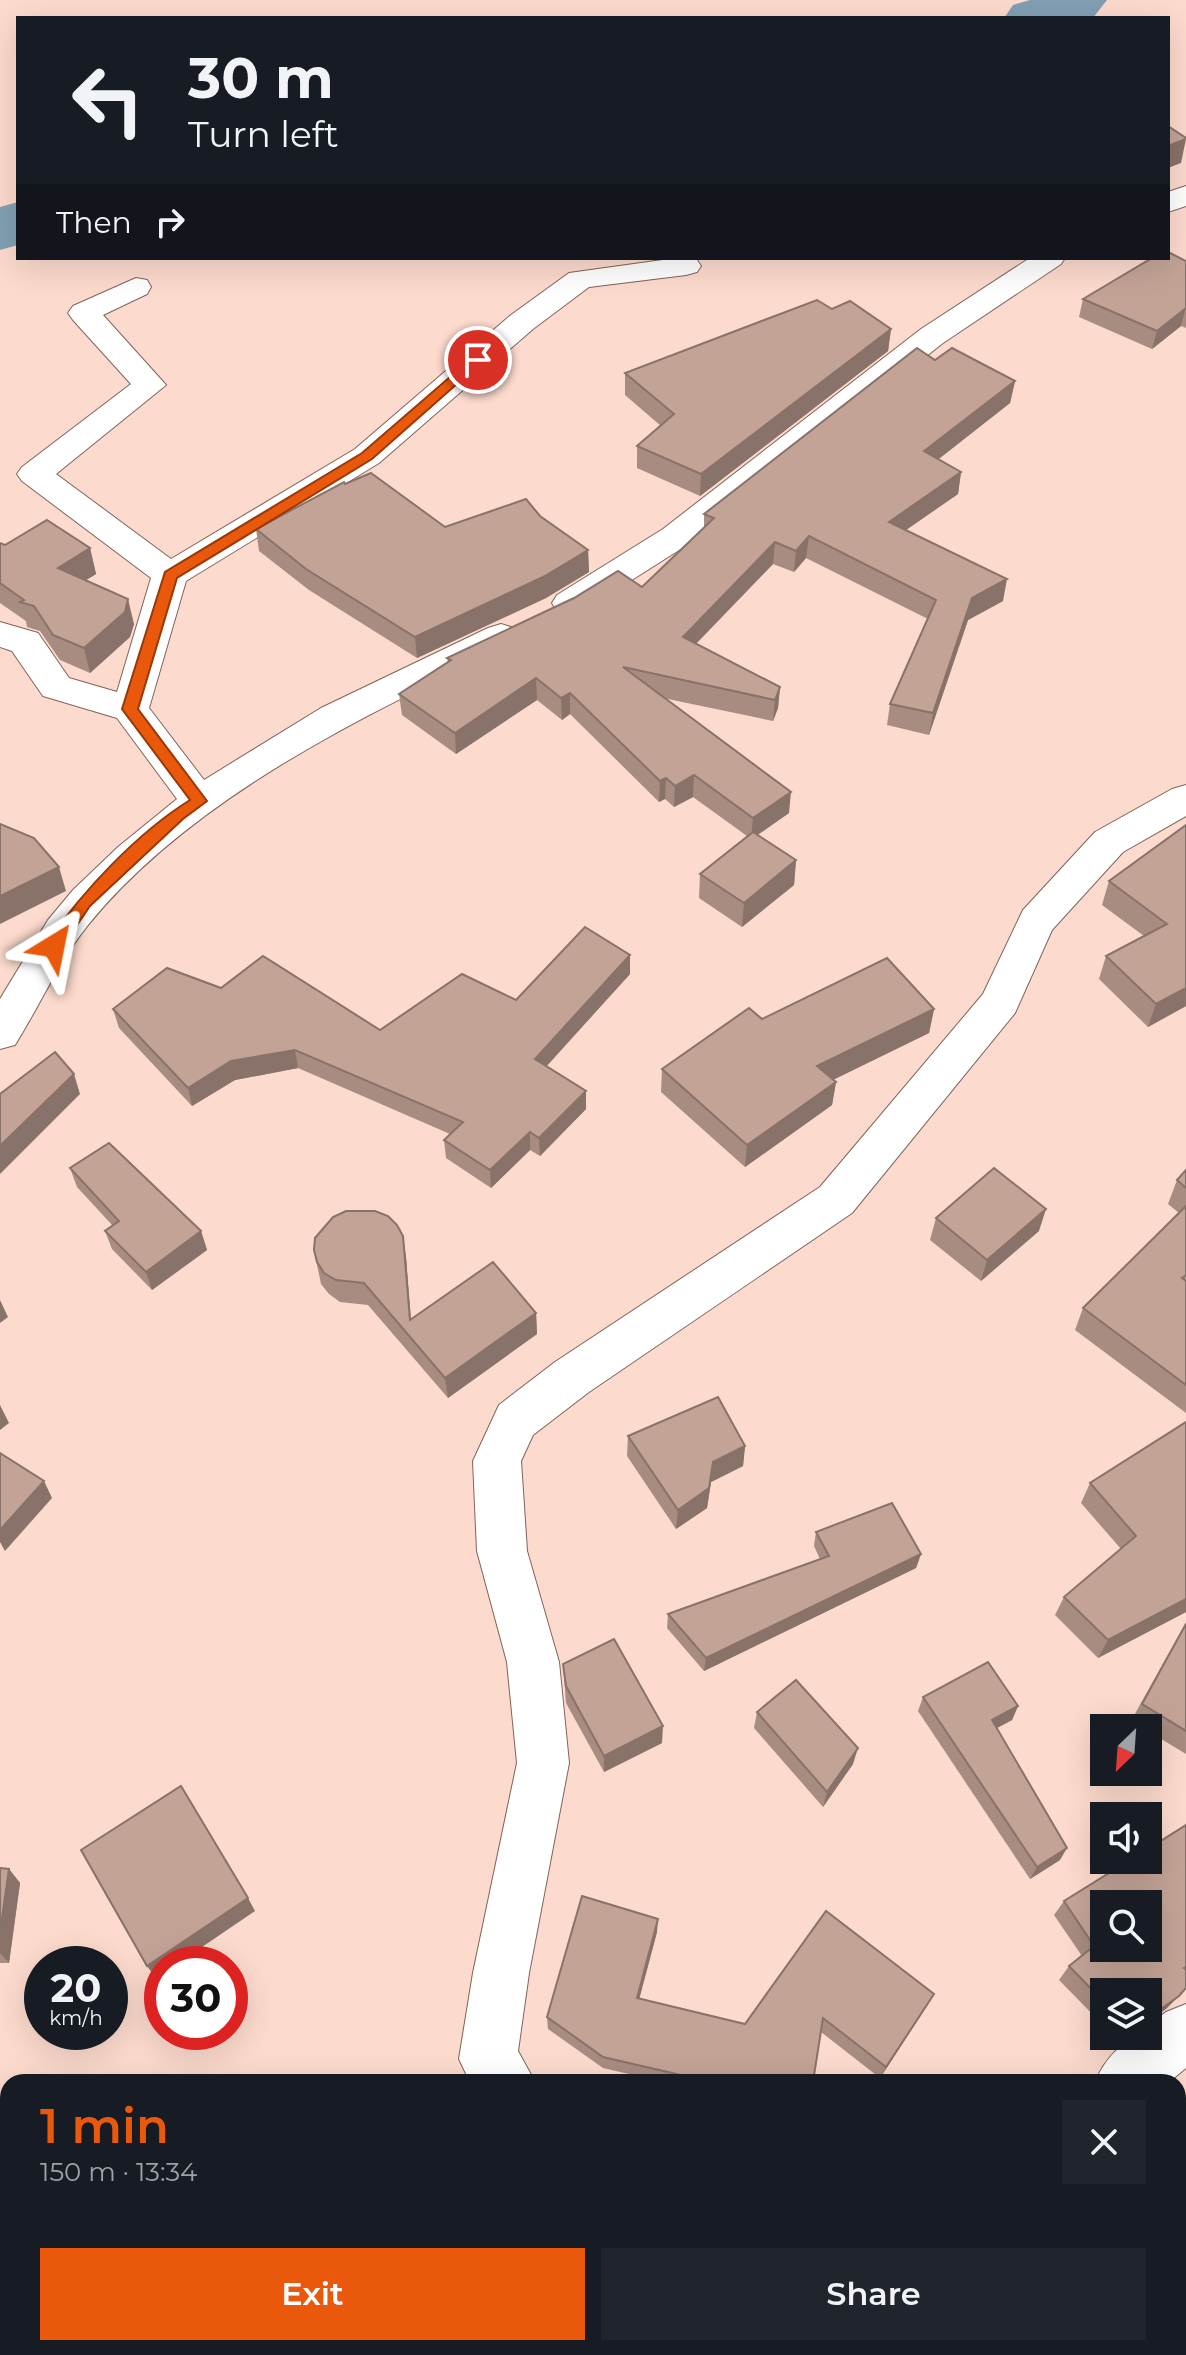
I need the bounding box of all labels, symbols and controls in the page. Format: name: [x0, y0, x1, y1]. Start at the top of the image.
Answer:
text: 30 m: [188, 44, 334, 112]
icon: left: [56, 48, 160, 152]
text: Turn left: [188, 112, 339, 156]
icon: right: [148, 200, 192, 244]
text: Then: [56, 204, 132, 241]
pin: [444, 326, 512, 394]
icon: arrive: [456, 338, 500, 382]
position arrow: [12, 904, 96, 988]
north arrow: [1090, 1714, 1162, 1786]
map controls: [1090, 1714, 1162, 2050]
button: sound: [1090, 1802, 1162, 1874]
button: search: [1090, 1890, 1162, 1962]
speed limit sign: 30: [144, 1946, 248, 2050]
text: 20: [51, 1963, 101, 2012]
button: layers: [1090, 1978, 1162, 2050]
text: km/h: [49, 2006, 103, 2030]
text: 1 min: [40, 2097, 169, 2155]
button: close: [1062, 2100, 1146, 2184]
text: 150 m · 13:34: [40, 2156, 197, 2188]
button: Exit: [40, 2248, 585, 2340]
button: Share: [601, 2248, 1146, 2340]

